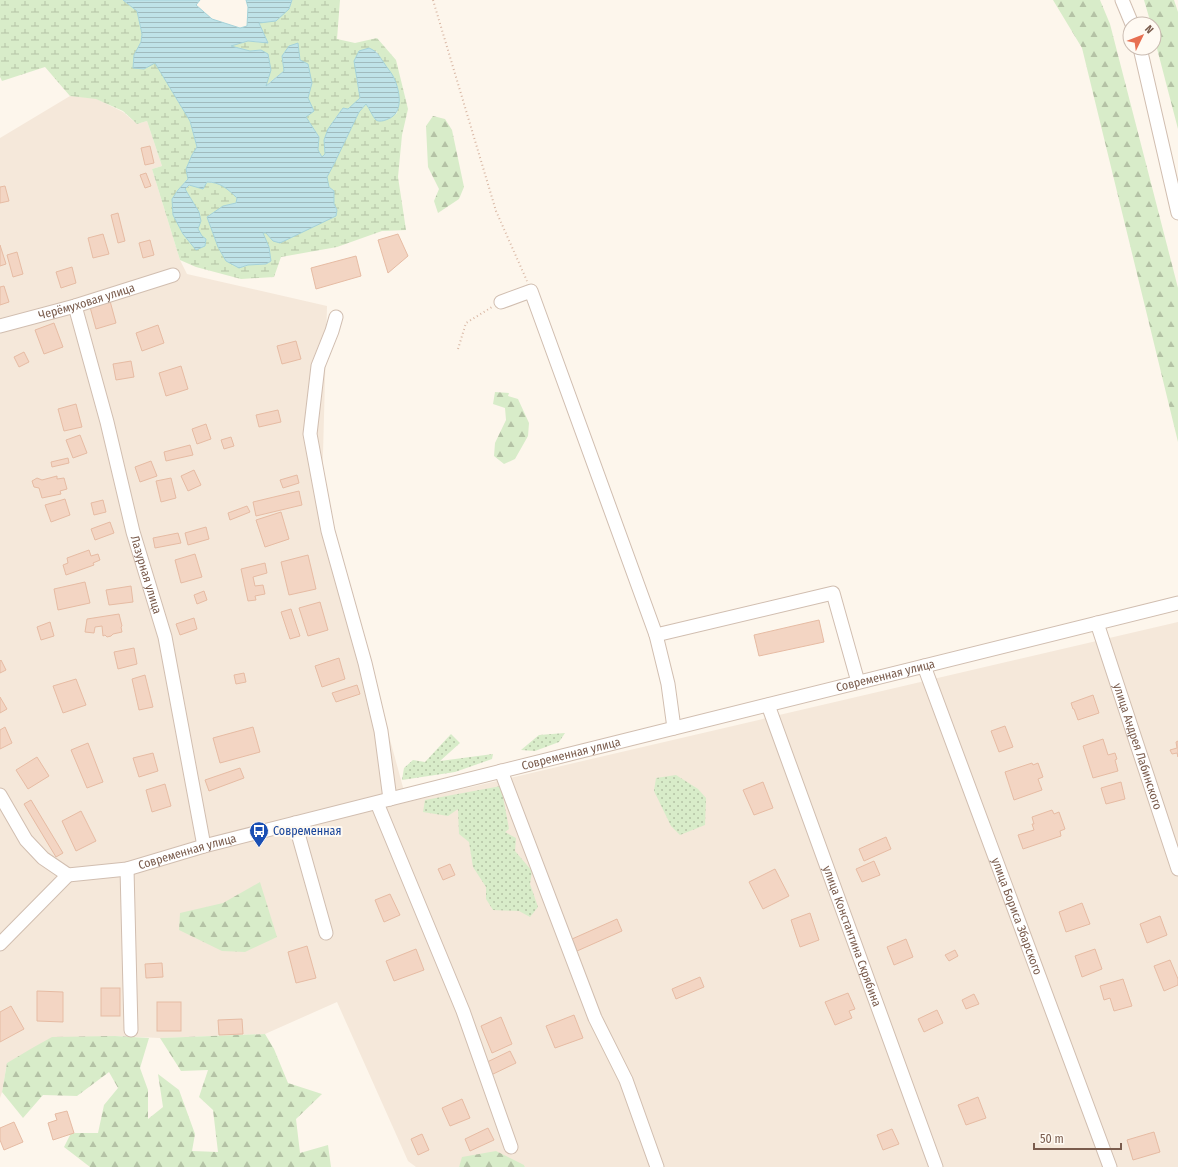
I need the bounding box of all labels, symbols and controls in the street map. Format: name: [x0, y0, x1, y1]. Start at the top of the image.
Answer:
north arrow: [1122, 16, 1162, 56]
text: N: [1142, 23, 1156, 36]
street label: Черёмуховая улица: [37, 281, 137, 322]
street label: Лазурная улица: [128, 534, 165, 616]
street label: Современная улица: [835, 657, 936, 695]
street label: улица Андрея Лабинского: [1110, 681, 1165, 812]
street label: Современная улица: [520, 735, 622, 773]
bus stop icon: Современная: [248, 820, 270, 848]
place label: Современная: [273, 824, 341, 838]
street label: Современная улица: [137, 831, 238, 872]
street label: улица Бориса Збарского: [989, 856, 1045, 977]
street label: улица Константина Скрябина: [820, 864, 884, 1009]
scale bar: [1034, 1125, 1121, 1151]
text: 50 m: [1040, 1132, 1064, 1146]

